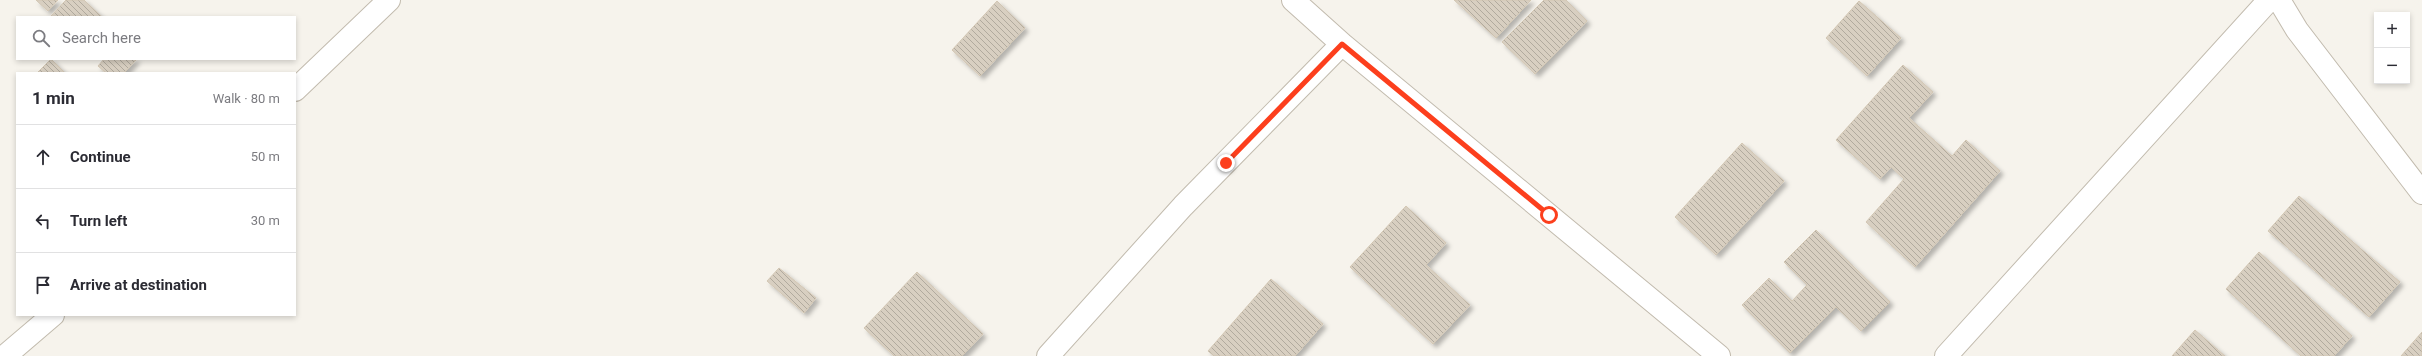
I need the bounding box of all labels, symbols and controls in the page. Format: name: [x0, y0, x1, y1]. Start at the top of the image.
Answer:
map controls: [2374, 12, 2410, 84]
button: +: [2374, 12, 2410, 48]
search box: [16, 16, 296, 60]
icon: search: [30, 27, 52, 49]
text: Search here: [62, 29, 141, 47]
button: −: [2374, 48, 2410, 84]
text: 1 min: [32, 88, 75, 108]
text: Walk · 80 m: [213, 91, 280, 106]
icon: ahead: [32, 146, 54, 168]
text: Continue: [70, 148, 131, 166]
text: 50 m: [251, 149, 280, 164]
route end: [1217, 154, 1235, 172]
route start: [1540, 206, 1558, 224]
icon: left: [32, 210, 54, 232]
text: Turn left: [70, 212, 127, 230]
text: 30 m: [251, 213, 280, 228]
icon: arrive: [32, 274, 54, 296]
text: Arrive at destination: [70, 276, 207, 294]

